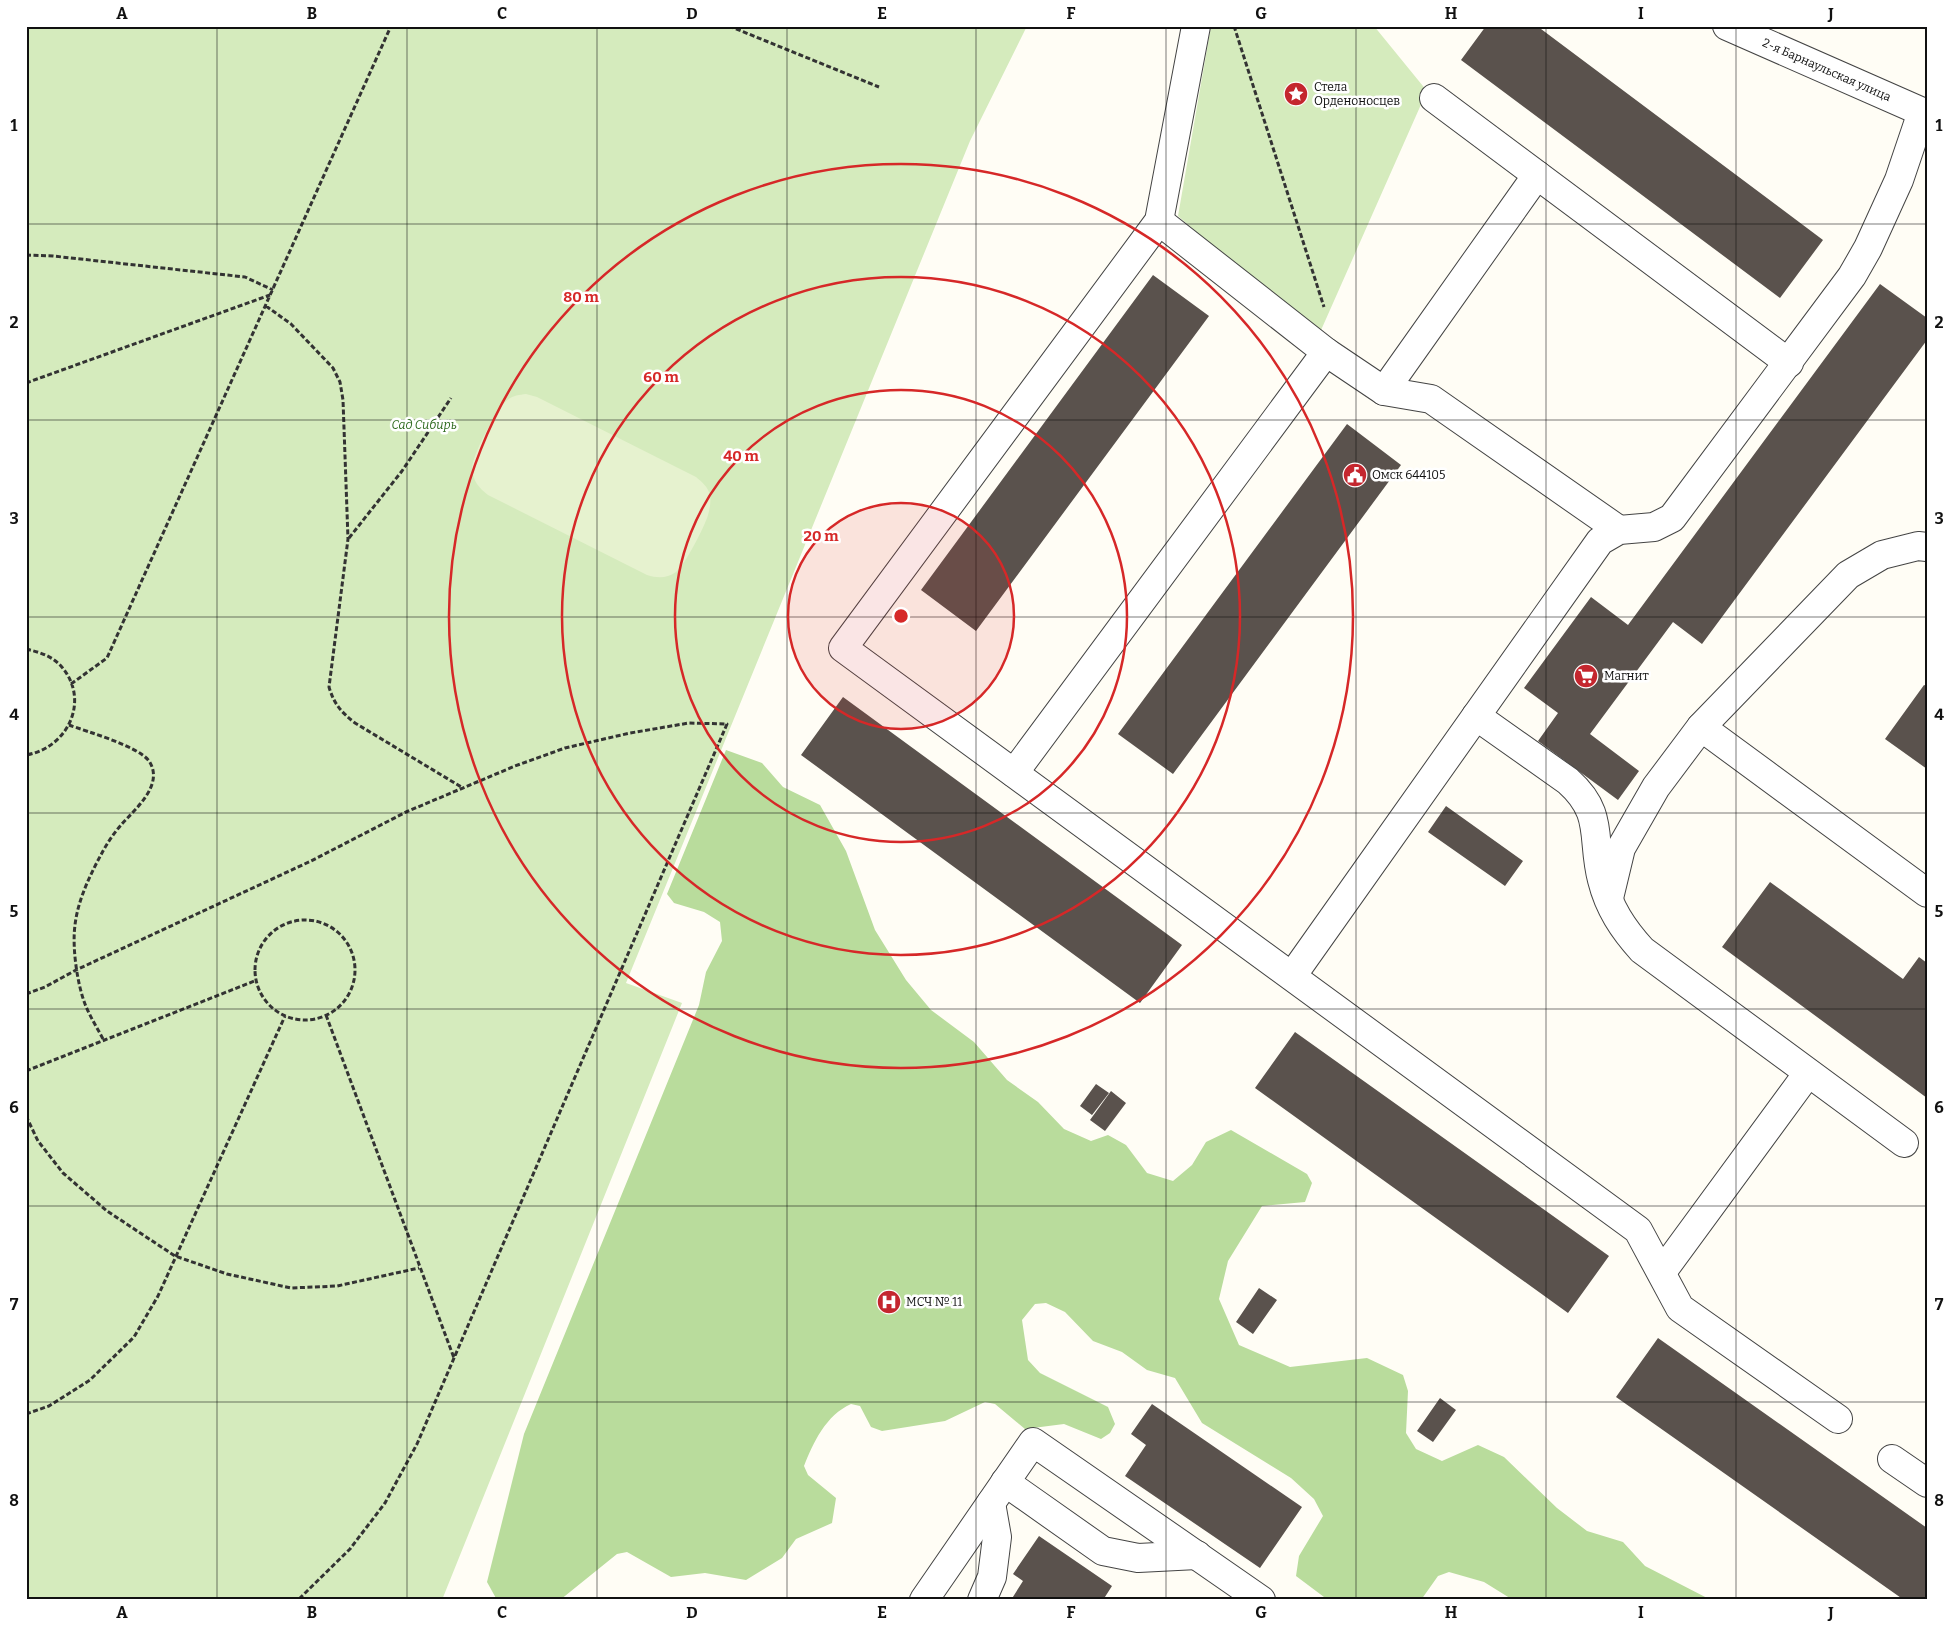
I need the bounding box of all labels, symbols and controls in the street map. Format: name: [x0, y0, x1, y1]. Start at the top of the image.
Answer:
text: A: [116, 4, 128, 23]
text: B: [307, 4, 317, 23]
text: C: [497, 4, 507, 23]
text: D: [686, 4, 698, 23]
text: E: [877, 4, 887, 23]
text: F: [1067, 4, 1076, 23]
text: G: [1255, 4, 1267, 23]
text: H: [1445, 4, 1458, 23]
text: I: [1638, 4, 1644, 23]
text: J: [1827, 4, 1834, 23]
street label: 2-я Барнаульская улица: [1760, 36, 1894, 104]
place label: Стела Орденоносцев: [1314, 80, 1400, 108]
place icon: Стела Орденоносцев: [1283, 81, 1309, 107]
text: 1: [11, 116, 18, 135]
text: 1: [1936, 116, 1943, 135]
text: 80 m: [563, 288, 599, 306]
text: 2: [9, 313, 19, 332]
text: 2: [1934, 313, 1944, 332]
text: 60 m: [643, 368, 679, 386]
park label: Сад Сибирь: [391, 418, 457, 432]
text: 40 m: [723, 447, 760, 465]
public building icon: Омск 644105: [1342, 462, 1368, 488]
place label: Омск 644105: [1372, 468, 1445, 482]
text: 3: [9, 509, 19, 528]
text: 3: [1934, 509, 1944, 528]
text: 20 m: [804, 527, 839, 545]
centre of rings: [892, 607, 910, 625]
supermarket icon: Магнит: [1573, 663, 1599, 689]
place label: Магнит: [1604, 669, 1649, 683]
text: 4: [9, 705, 19, 724]
text: 4: [1934, 705, 1944, 724]
text: 5: [10, 902, 19, 921]
text: 5: [1935, 902, 1944, 921]
text: 6: [9, 1098, 19, 1117]
text: 6: [1934, 1098, 1944, 1117]
hospital icon: МСЧ № 11: [876, 1289, 902, 1315]
text: 7: [10, 1295, 19, 1314]
place label: МСЧ № 11: [906, 1295, 962, 1309]
text: 7: [1935, 1295, 1944, 1314]
text: 8: [9, 1491, 19, 1510]
text: 8: [1934, 1491, 1944, 1510]
text: A: [116, 1603, 128, 1622]
text: B: [307, 1603, 317, 1622]
text: C: [497, 1603, 507, 1622]
text: D: [686, 1603, 698, 1622]
text: E: [877, 1603, 887, 1622]
text: F: [1067, 1603, 1076, 1622]
text: G: [1255, 1603, 1267, 1622]
text: H: [1445, 1603, 1458, 1622]
text: I: [1638, 1603, 1644, 1622]
text: J: [1827, 1603, 1834, 1622]

